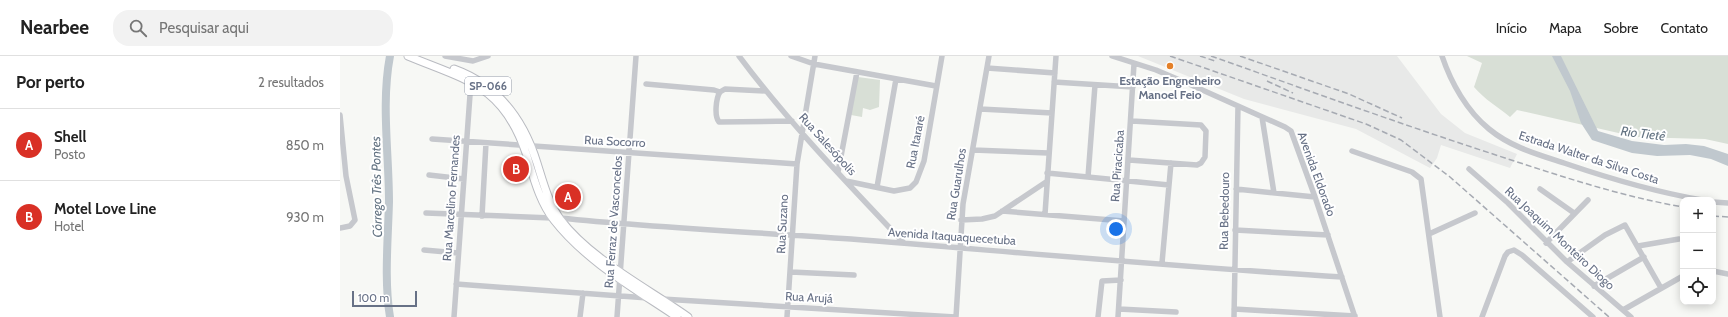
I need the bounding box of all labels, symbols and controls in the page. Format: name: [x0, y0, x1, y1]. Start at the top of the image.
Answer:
search box: [113, 10, 393, 46]
text: Nearbee: [20, 16, 89, 39]
icon: search: [127, 17, 149, 39]
text: Pesquisar aqui: [159, 19, 249, 37]
text: Início: [1496, 19, 1527, 37]
text: Mapa: [1549, 19, 1581, 37]
text: Sobre: [1603, 19, 1638, 37]
text: Contato: [1660, 19, 1708, 37]
marker: Estação Engneheiro Manoel Feio: [1165, 61, 1175, 71]
text: Por perto: [16, 72, 85, 92]
place label: Estação Engneheiro Manoel Feio: [1119, 73, 1221, 102]
text: 2 resultados: [258, 74, 324, 90]
road number: SP-066: [465, 77, 511, 95]
street label: Rua Salesópolis: [796, 110, 860, 178]
street label: Rua Itararé: [902, 114, 928, 170]
water label: Rio Tietê: [1620, 122, 1666, 144]
street label: Estrada Walter da Silva Costa: [1517, 127, 1661, 187]
text: Shell: [54, 128, 87, 146]
street label: Rua Piracicaba: [1107, 129, 1127, 203]
street label: Avenida Eldorado: [1295, 130, 1339, 219]
street label: Rua Socorro: [584, 132, 646, 150]
street label: Rua Marcelino Fernandes: [439, 134, 463, 262]
water label: Córrego Três Pontes: [367, 136, 385, 238]
text: A: [25, 137, 33, 153]
text: 850 m: [286, 137, 324, 153]
text: Posto: [54, 146, 85, 162]
street label: Rua Guarulhos: [943, 147, 969, 221]
pin: B: [503, 154, 529, 184]
street label: Rua Ferraz de Vasconcelos: [601, 155, 625, 289]
street label: Rua Bebedouro: [1216, 172, 1232, 250]
pin: A: [555, 182, 581, 212]
street label: Rua Joaquim Monteiro Diogo: [1502, 183, 1618, 293]
street label: Rua Suzano: [773, 193, 791, 254]
map controls: [1680, 197, 1716, 305]
button: +: [1680, 197, 1716, 233]
text: Motel Love Line: [54, 200, 156, 218]
text: B: [25, 209, 33, 225]
text: 930 m: [286, 209, 324, 225]
text: Hotel: [54, 218, 84, 234]
your location: [1106, 219, 1126, 239]
street label: Avenida Itaquaquecetuba: [888, 224, 1017, 248]
button: −: [1680, 233, 1716, 269]
button: locate: [1680, 269, 1716, 305]
street label: Rua Arujá: [785, 288, 833, 306]
scale bar: [352, 289, 417, 308]
text: 100 m: [358, 291, 389, 305]

